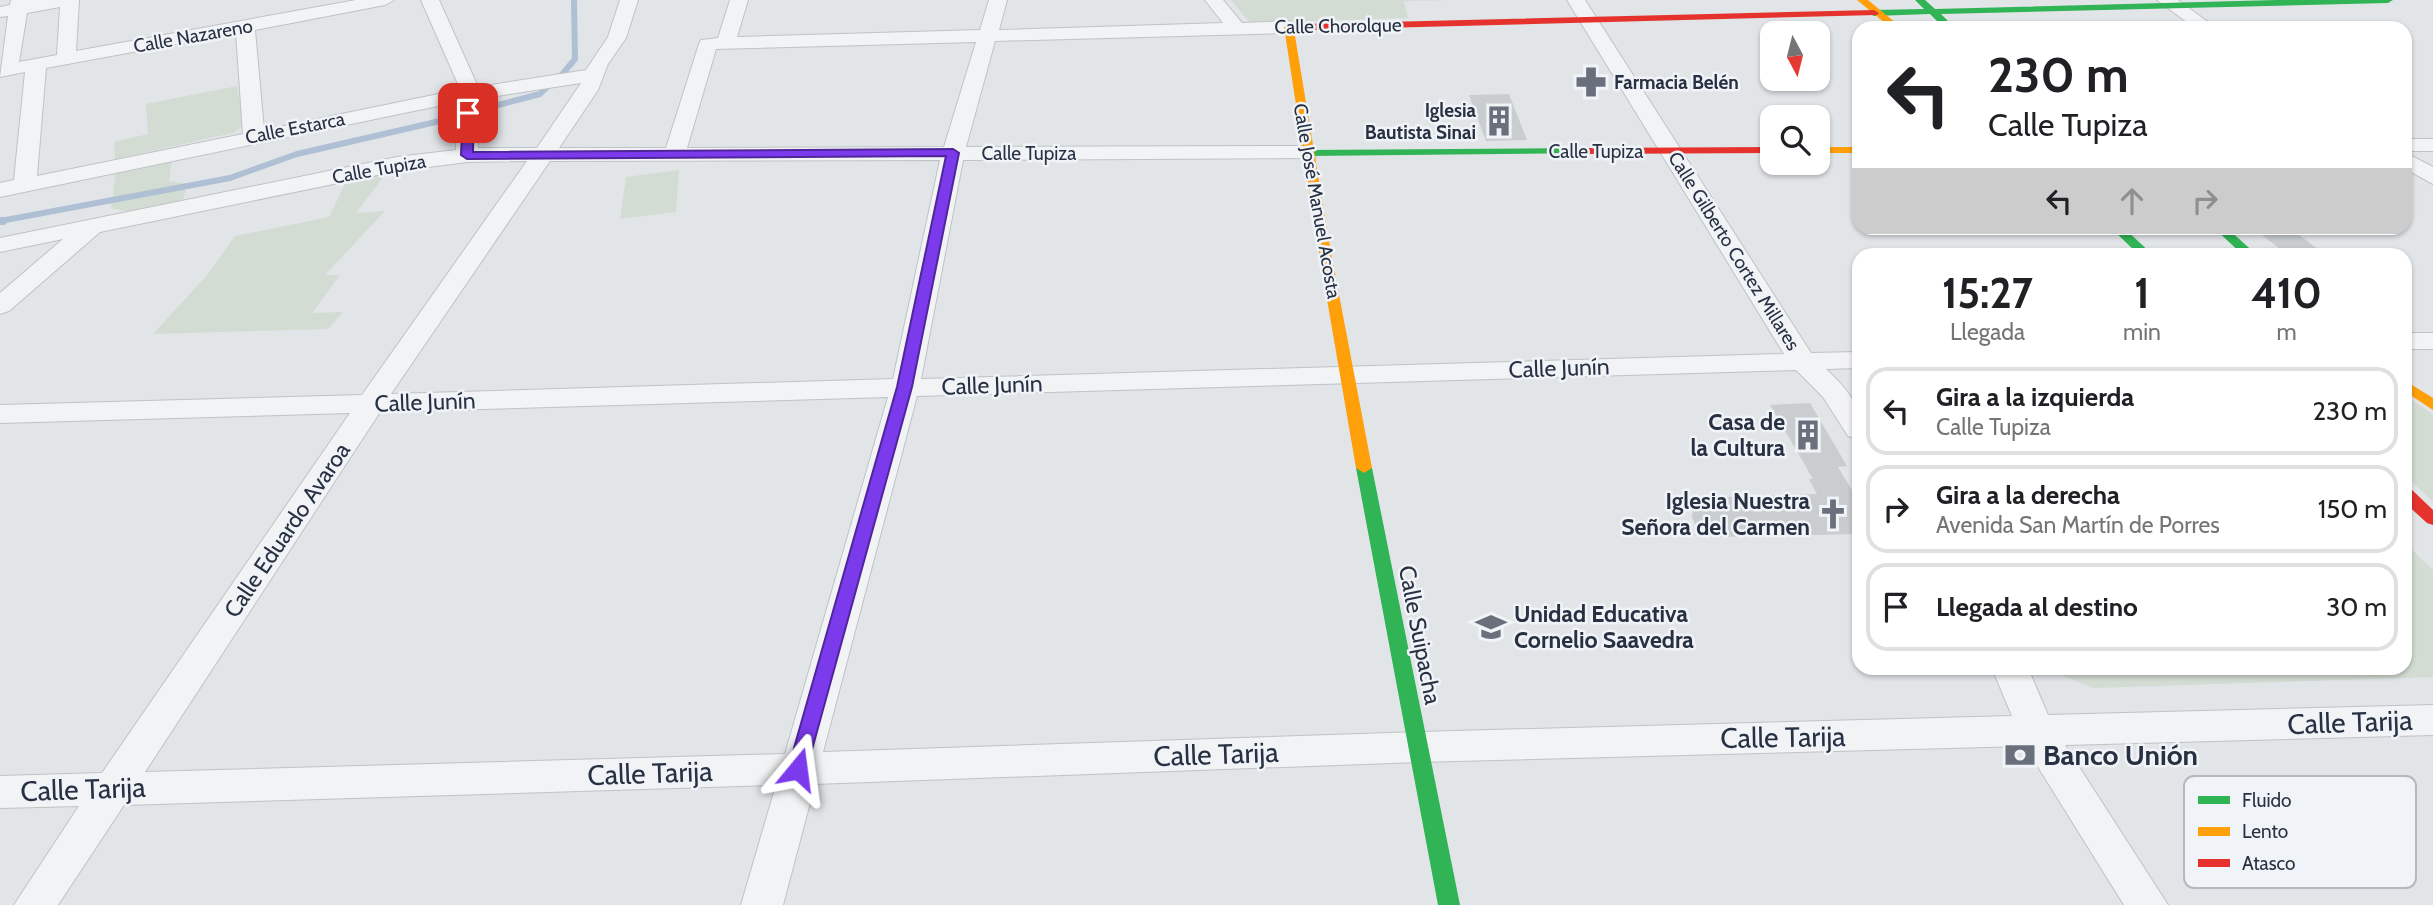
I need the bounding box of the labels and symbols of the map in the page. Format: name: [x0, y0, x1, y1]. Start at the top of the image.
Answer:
street label: Calle Chorolque: [1274, 13, 1402, 39]
street label: Calle Nazareno: [132, 14, 254, 58]
north arrow: [1760, 21, 1830, 91]
pharmacy icon: Farmacia Belén: [1574, 65, 1608, 99]
place label: Farmacia Belén: [1614, 71, 1739, 94]
pin: [438, 83, 498, 143]
place label: Iglesia Bautista Sinai: [1365, 99, 1477, 144]
street label: Calle José Manuel Acosta: [1288, 102, 1346, 300]
building icon: Iglesia Bautista Sinai: [1482, 104, 1516, 138]
street label: Calle Estarca: [243, 107, 347, 149]
street label: Calle Tupiza: [1549, 140, 1643, 163]
street label: Calle Tupiza: [982, 142, 1076, 165]
street label: Calle Gilberto Cortez Millares: [1663, 147, 1805, 355]
street label: Calle Tupiza: [330, 149, 428, 189]
street label: Calle Junín: [1508, 352, 1610, 384]
street label: Calle Junín: [941, 369, 1043, 401]
street label: Calle Junín: [374, 386, 476, 418]
place label: Casa de la Cultura: [1690, 408, 1786, 462]
building icon: Casa de la Cultura: [1791, 418, 1825, 452]
street label: Calle Eduardo Avaroa: [218, 437, 356, 623]
place label: Iglesia Nuestra Señora del Carmen: [1621, 487, 1811, 541]
church icon: Iglesia Nuestra Señora del Carmen: [1816, 497, 1850, 531]
street label: Calle Suipacha: [1393, 563, 1447, 707]
place label: Unidad Educativa Cornelio Saavedra: [1514, 600, 1694, 654]
school or university icon: Unidad Educativa Cornelio Saavedra: [1474, 610, 1508, 644]
street label: Calle Tarija: [2287, 703, 2414, 741]
street label: Calle Tarija: [1720, 719, 1846, 755]
position arrow: [761, 732, 835, 806]
street label: Calle Tarija: [1153, 735, 1280, 773]
bank icon: Banco Unión: [2003, 738, 2037, 772]
place label: Banco Unión: [2043, 738, 2198, 772]
street label: Calle Tarija: [587, 754, 714, 792]
street label: Calle Tarija: [20, 770, 147, 808]
legend: [2184, 776, 2416, 888]
text: Fluido: [2242, 789, 2291, 812]
text: Lento: [2242, 820, 2288, 843]
text: Atasco: [2242, 852, 2296, 875]

